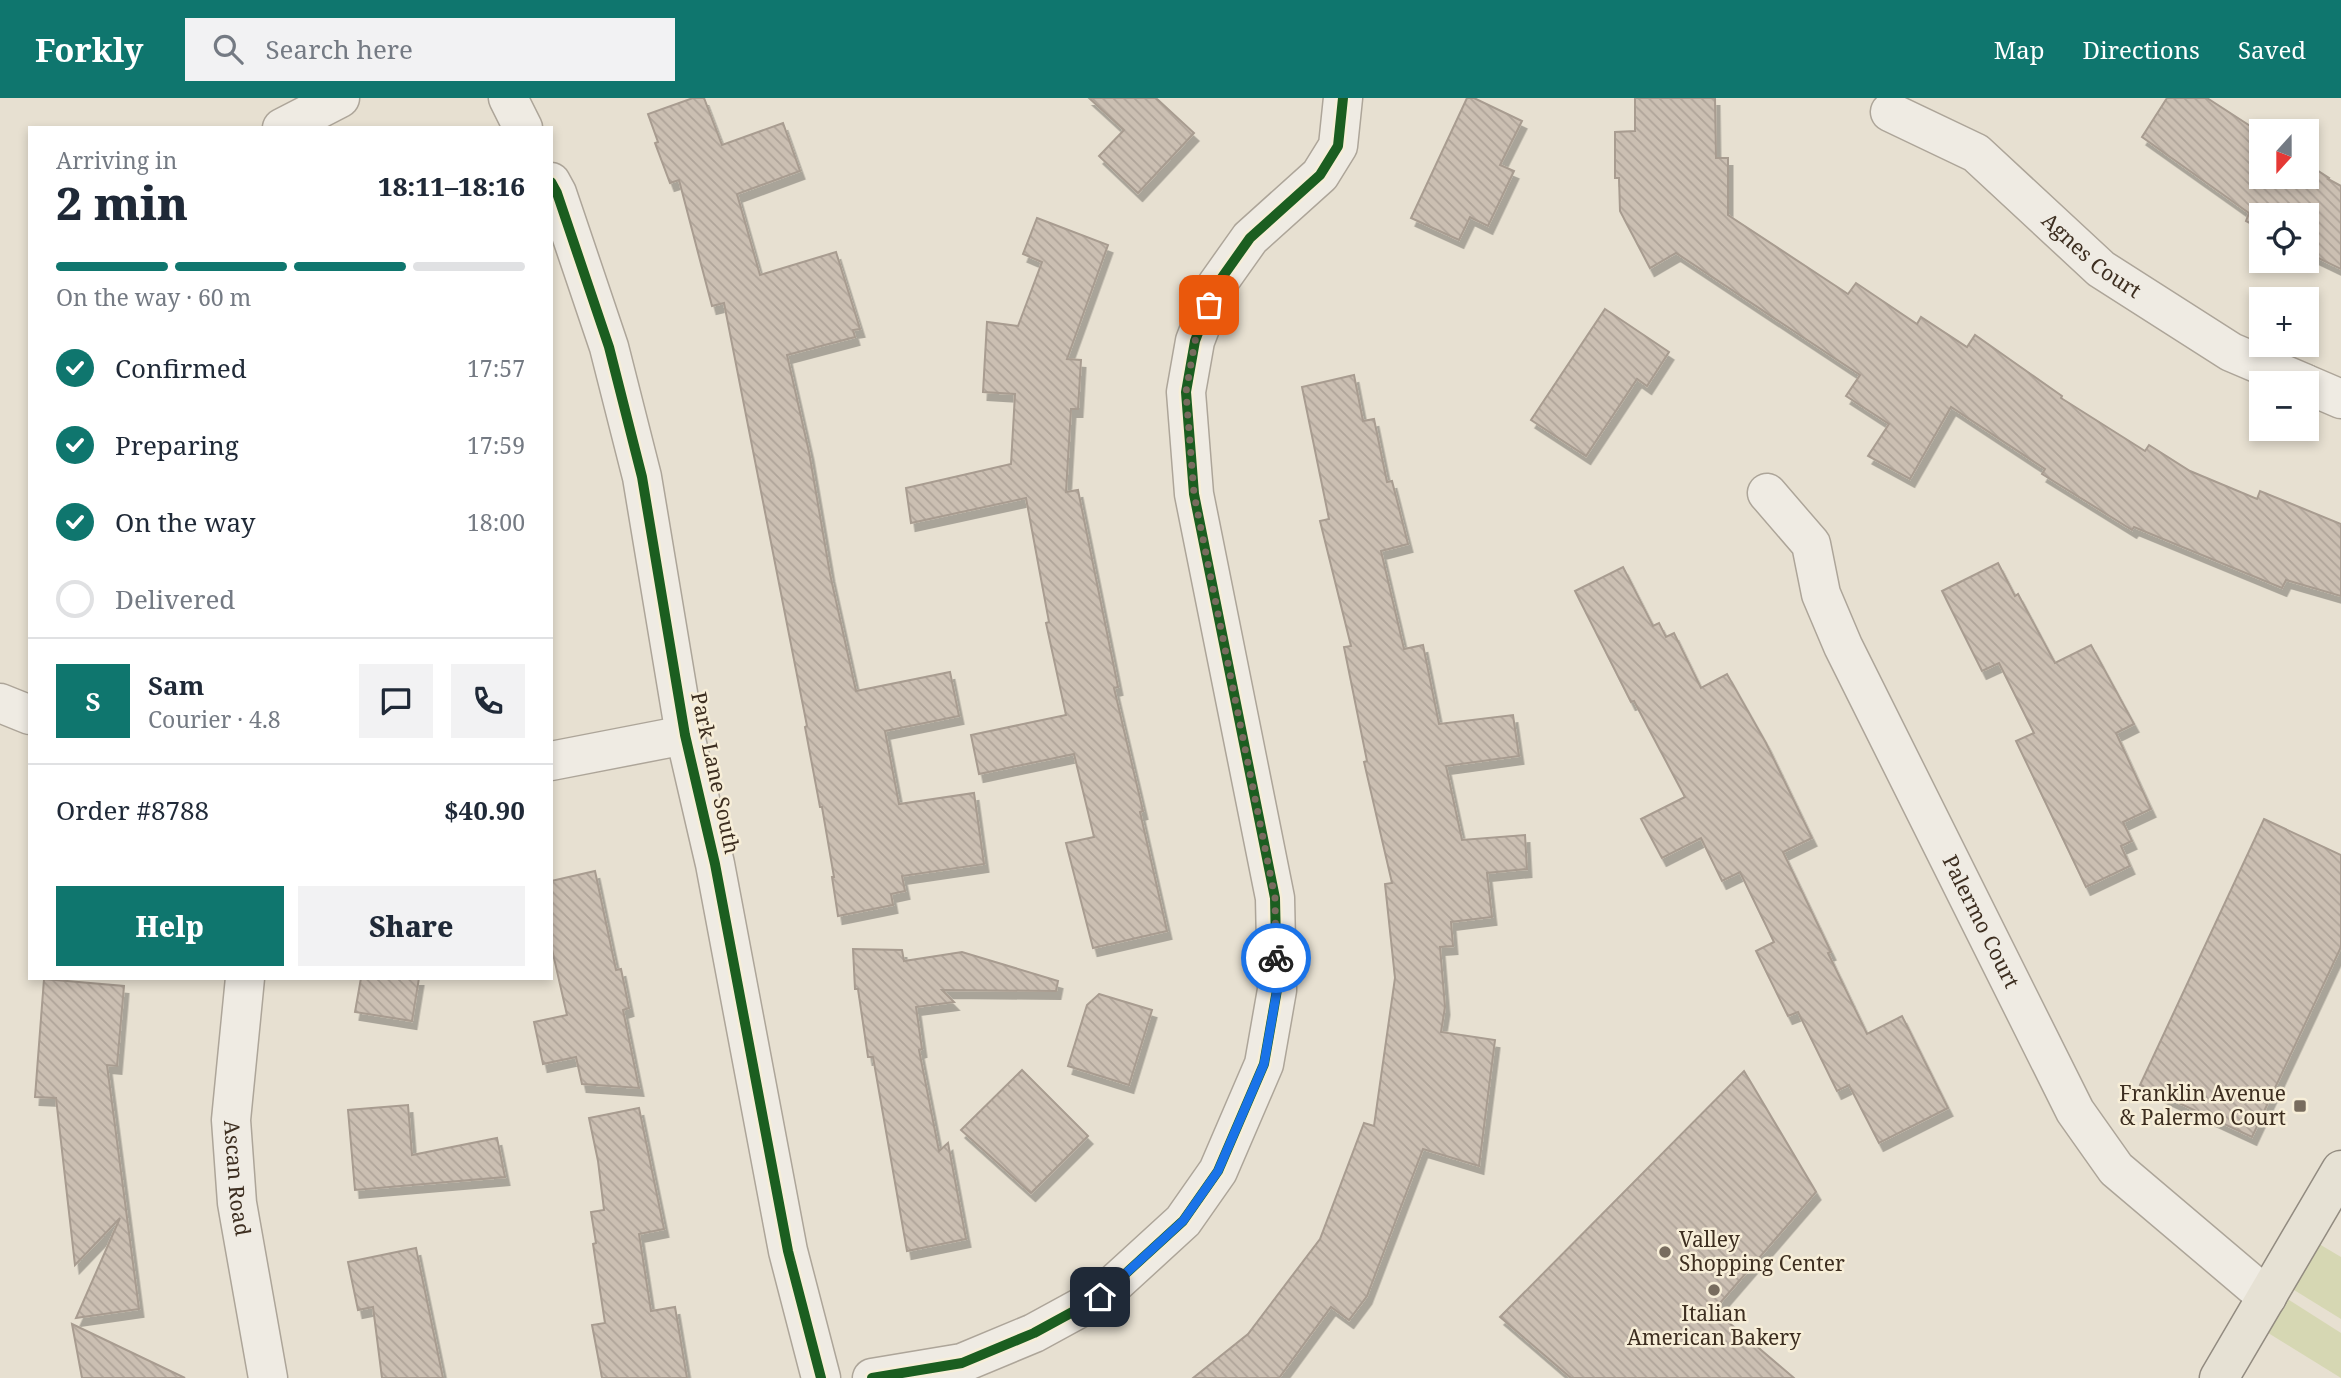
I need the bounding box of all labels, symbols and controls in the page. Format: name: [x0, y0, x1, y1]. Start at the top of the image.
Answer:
search box: [185, 18, 675, 81]
text: Forkly: [35, 27, 143, 72]
icon: search: [209, 30, 247, 68]
text: Search here: [265, 31, 413, 67]
text: Map: [1994, 33, 2045, 66]
text: Directions: [2083, 33, 2200, 66]
text: Saved: [2238, 33, 2306, 66]
north arrow: [2249, 119, 2319, 189]
map controls: [2249, 119, 2319, 441]
text: Arriving in: [56, 144, 177, 176]
text: 18:11–18:16: [378, 168, 525, 204]
text: 2 min: [56, 171, 188, 233]
button: locate: [2249, 203, 2319, 273]
street label: Agnes Court: [2036, 206, 2147, 304]
pin: [1179, 275, 1239, 335]
text: On the way · 60 m: [56, 281, 251, 313]
icon: bag: [1190, 286, 1228, 324]
button: +: [2249, 287, 2319, 357]
icon: check: [56, 349, 94, 387]
text: Confirmed: [115, 350, 247, 386]
text: 17:57: [467, 352, 525, 384]
button: −: [2249, 371, 2319, 441]
icon: check: [56, 426, 94, 464]
text: Preparing: [115, 427, 239, 463]
text: 17:59: [467, 429, 525, 461]
icon: check: [56, 503, 94, 541]
text: On the way: [115, 504, 255, 540]
text: 18:00: [467, 506, 525, 538]
text: Delivered: [115, 581, 235, 617]
button: chat: [359, 664, 433, 738]
button: phone: [451, 664, 525, 738]
text: Sam: [148, 667, 204, 703]
text: S: [85, 683, 101, 719]
street label: Park Lane South: [685, 689, 747, 856]
text: Courier · 4.8: [148, 703, 281, 735]
text: Order #8788: [56, 792, 209, 828]
text: $40.90: [444, 792, 525, 828]
street label: Palermo Court: [1937, 850, 2026, 993]
button: Help: [56, 886, 284, 966]
button: Share: [298, 886, 525, 966]
courier: [1241, 923, 1311, 993]
icon: bike: [1257, 939, 1295, 977]
place label: Franklin Avenue & Palermo Court: [2119, 1079, 2286, 1131]
marker: Franklin Avenue & Palermo Court: [2292, 1098, 2308, 1114]
street label: Ascan Road: [218, 1119, 258, 1238]
place label: Valley Shopping Center: [1679, 1225, 1845, 1277]
marker: Valley Shopping Center: [1657, 1244, 1673, 1260]
pin: [1070, 1267, 1130, 1327]
icon: home: [1081, 1278, 1119, 1316]
marker: Italian American Bakery: [1706, 1282, 1722, 1298]
place label: Italian American Bakery: [1627, 1299, 1801, 1351]

